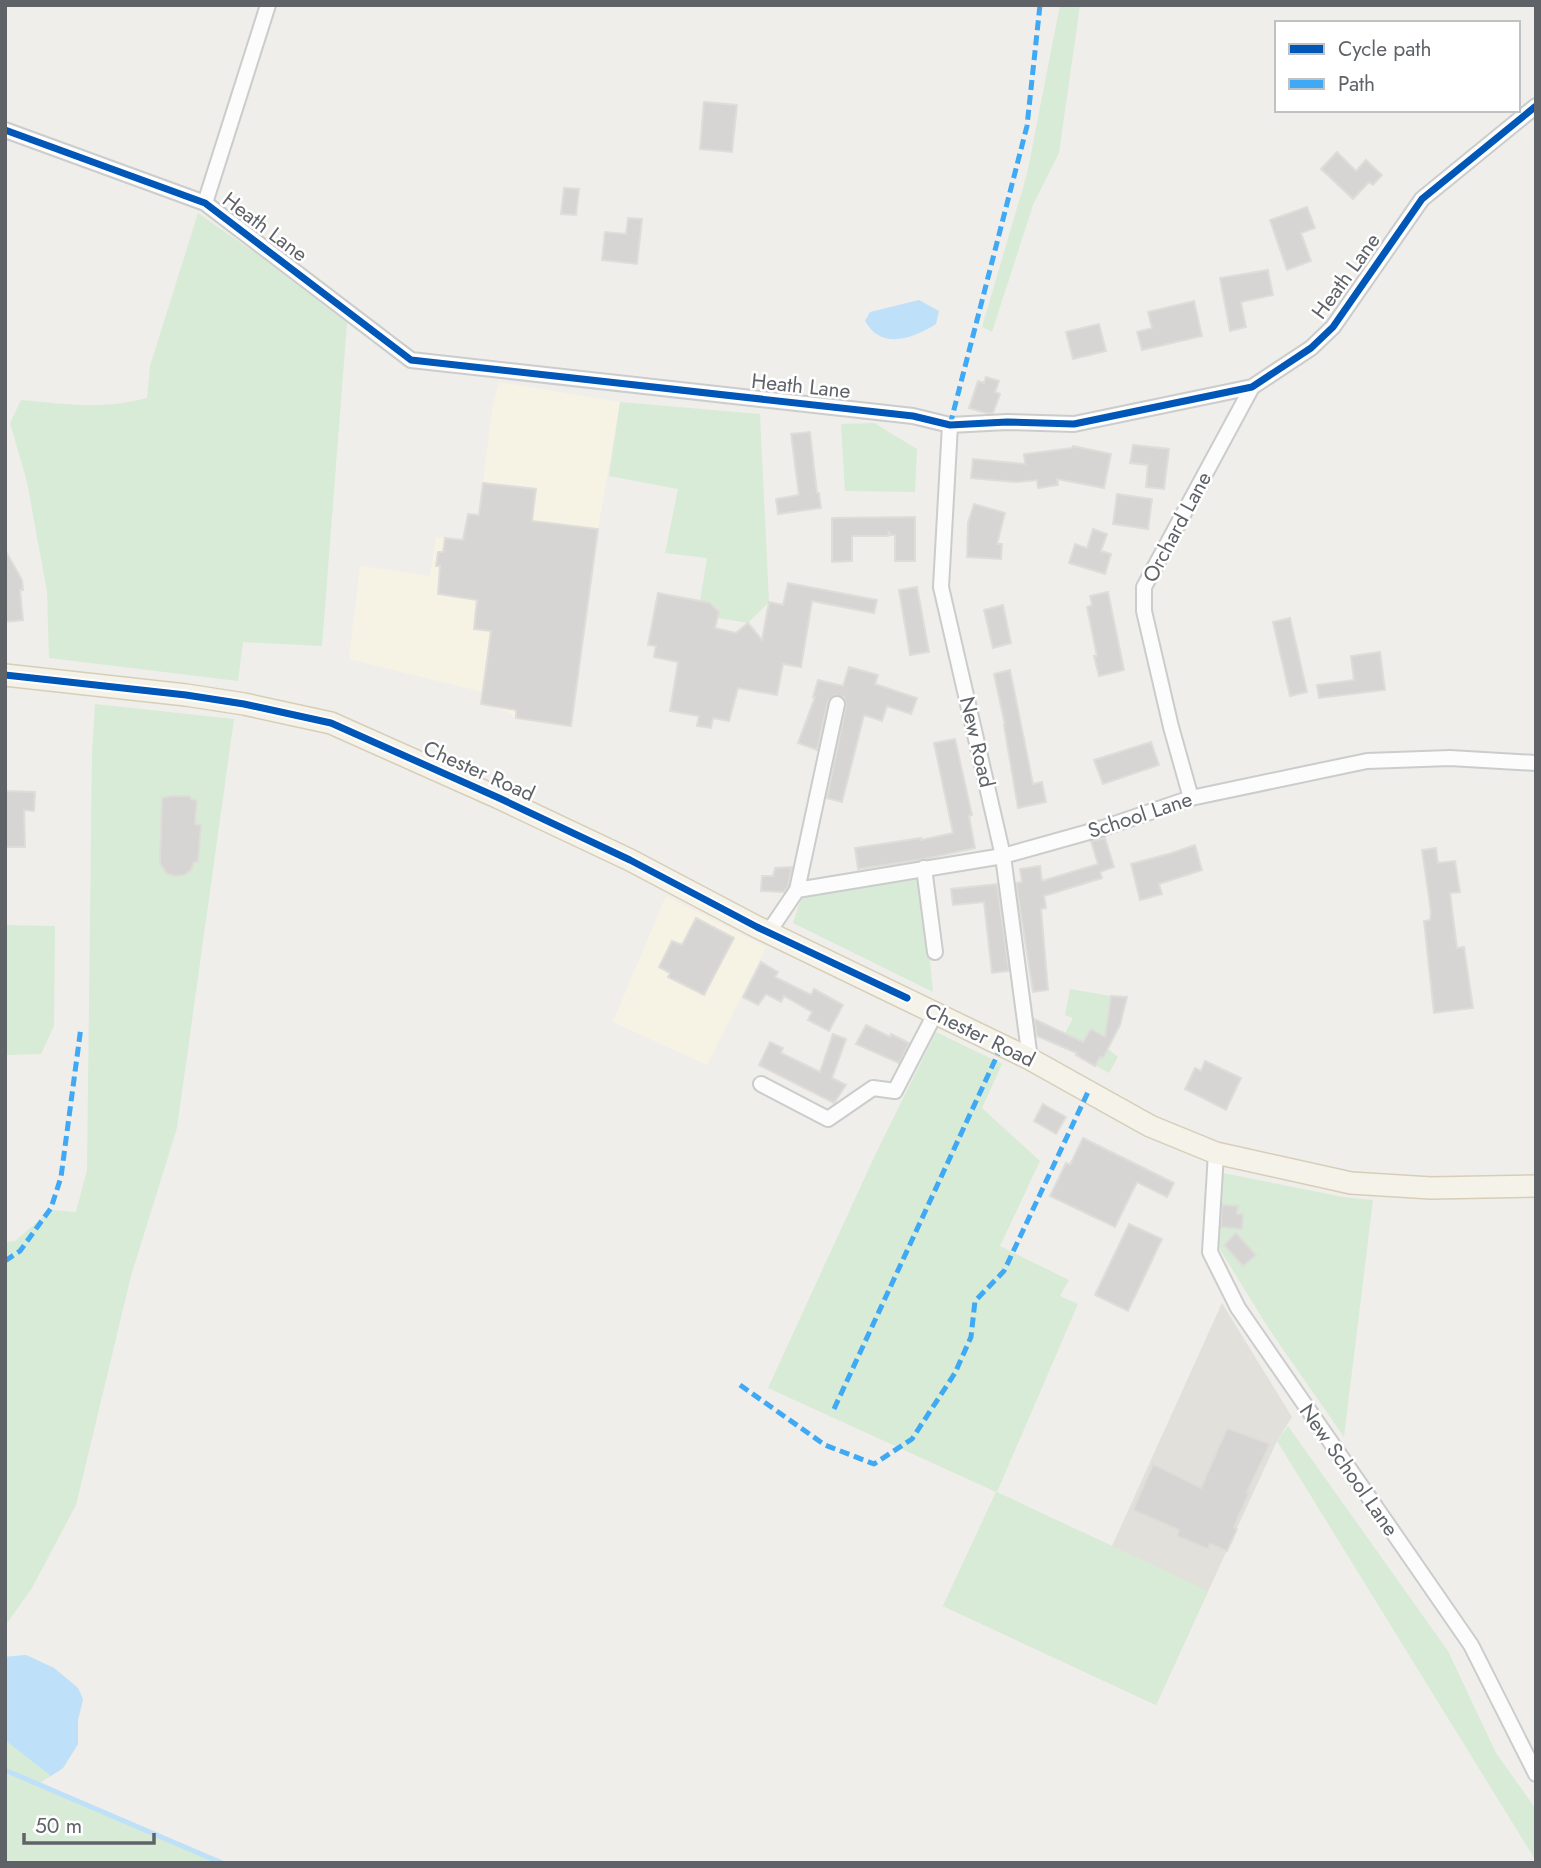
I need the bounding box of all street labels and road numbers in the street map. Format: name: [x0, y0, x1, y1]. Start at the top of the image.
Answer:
street label: Heath Lane: [216, 185, 314, 269]
street label: Heath Lane: [1305, 227, 1388, 325]
street label: Heath Lane: [750, 366, 852, 406]
street label: Orchard Lane: [1135, 466, 1219, 588]
street label: New Road: [952, 693, 1002, 791]
street label: Chester Road: [418, 733, 540, 809]
street label: School Lane: [1084, 784, 1196, 846]
street label: Chester Road: [920, 995, 1040, 1075]
street label: New School Lane: [1292, 1398, 1406, 1542]

